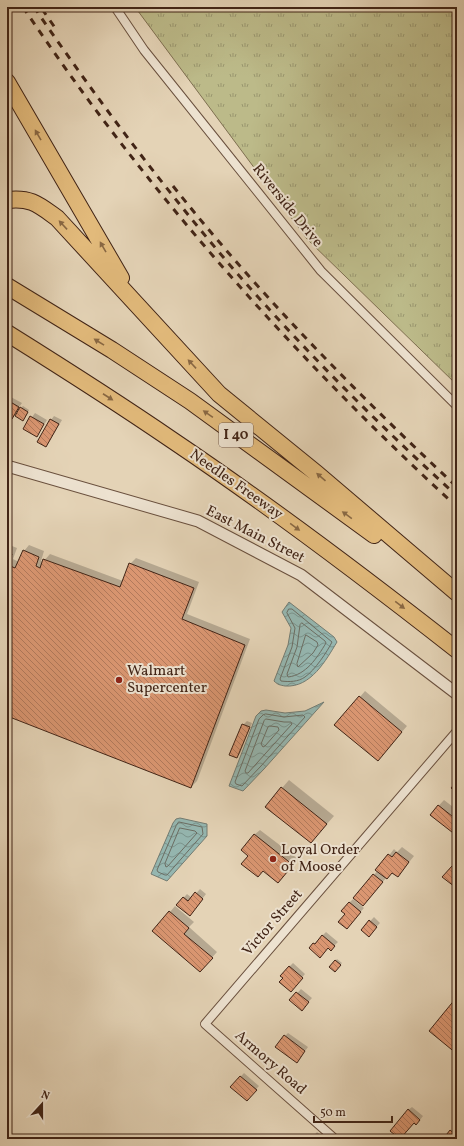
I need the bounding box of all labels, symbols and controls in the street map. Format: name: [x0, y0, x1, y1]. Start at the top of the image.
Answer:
one-way arrow: [34, 129, 41, 141]
street label: Riverside Drive: [247, 160, 327, 252]
one-way arrow: [58, 220, 68, 230]
one-way arrow: [100, 241, 107, 253]
one-way arrow: [94, 338, 104, 346]
one-way arrow: [187, 359, 196, 369]
one-way arrow: [103, 393, 113, 401]
one-way arrow: [202, 410, 213, 418]
road number: I 40: [219, 423, 253, 447]
street label: Needles Freeway: [185, 445, 287, 525]
one-way arrow: [316, 472, 327, 481]
street label: East Main Street: [202, 501, 308, 569]
one-way arrow: [342, 511, 352, 519]
one-way arrow: [290, 523, 301, 532]
one-way arrow: [394, 601, 405, 609]
place label: Walmart Supercenter: [127, 661, 207, 699]
marker: Walmart Supercenter: [114, 675, 124, 685]
place label: Loyal Order of Moose: [281, 840, 359, 878]
marker: Loyal Order of Moose: [268, 854, 278, 864]
street label: Victor Street: [238, 885, 308, 961]
street label: Armory Road: [230, 1026, 310, 1100]
north arrow: [22, 1084, 62, 1124]
text: N: [39, 1088, 51, 1104]
scale bar: [314, 1098, 392, 1124]
text: 50 m: [320, 1105, 346, 1121]

